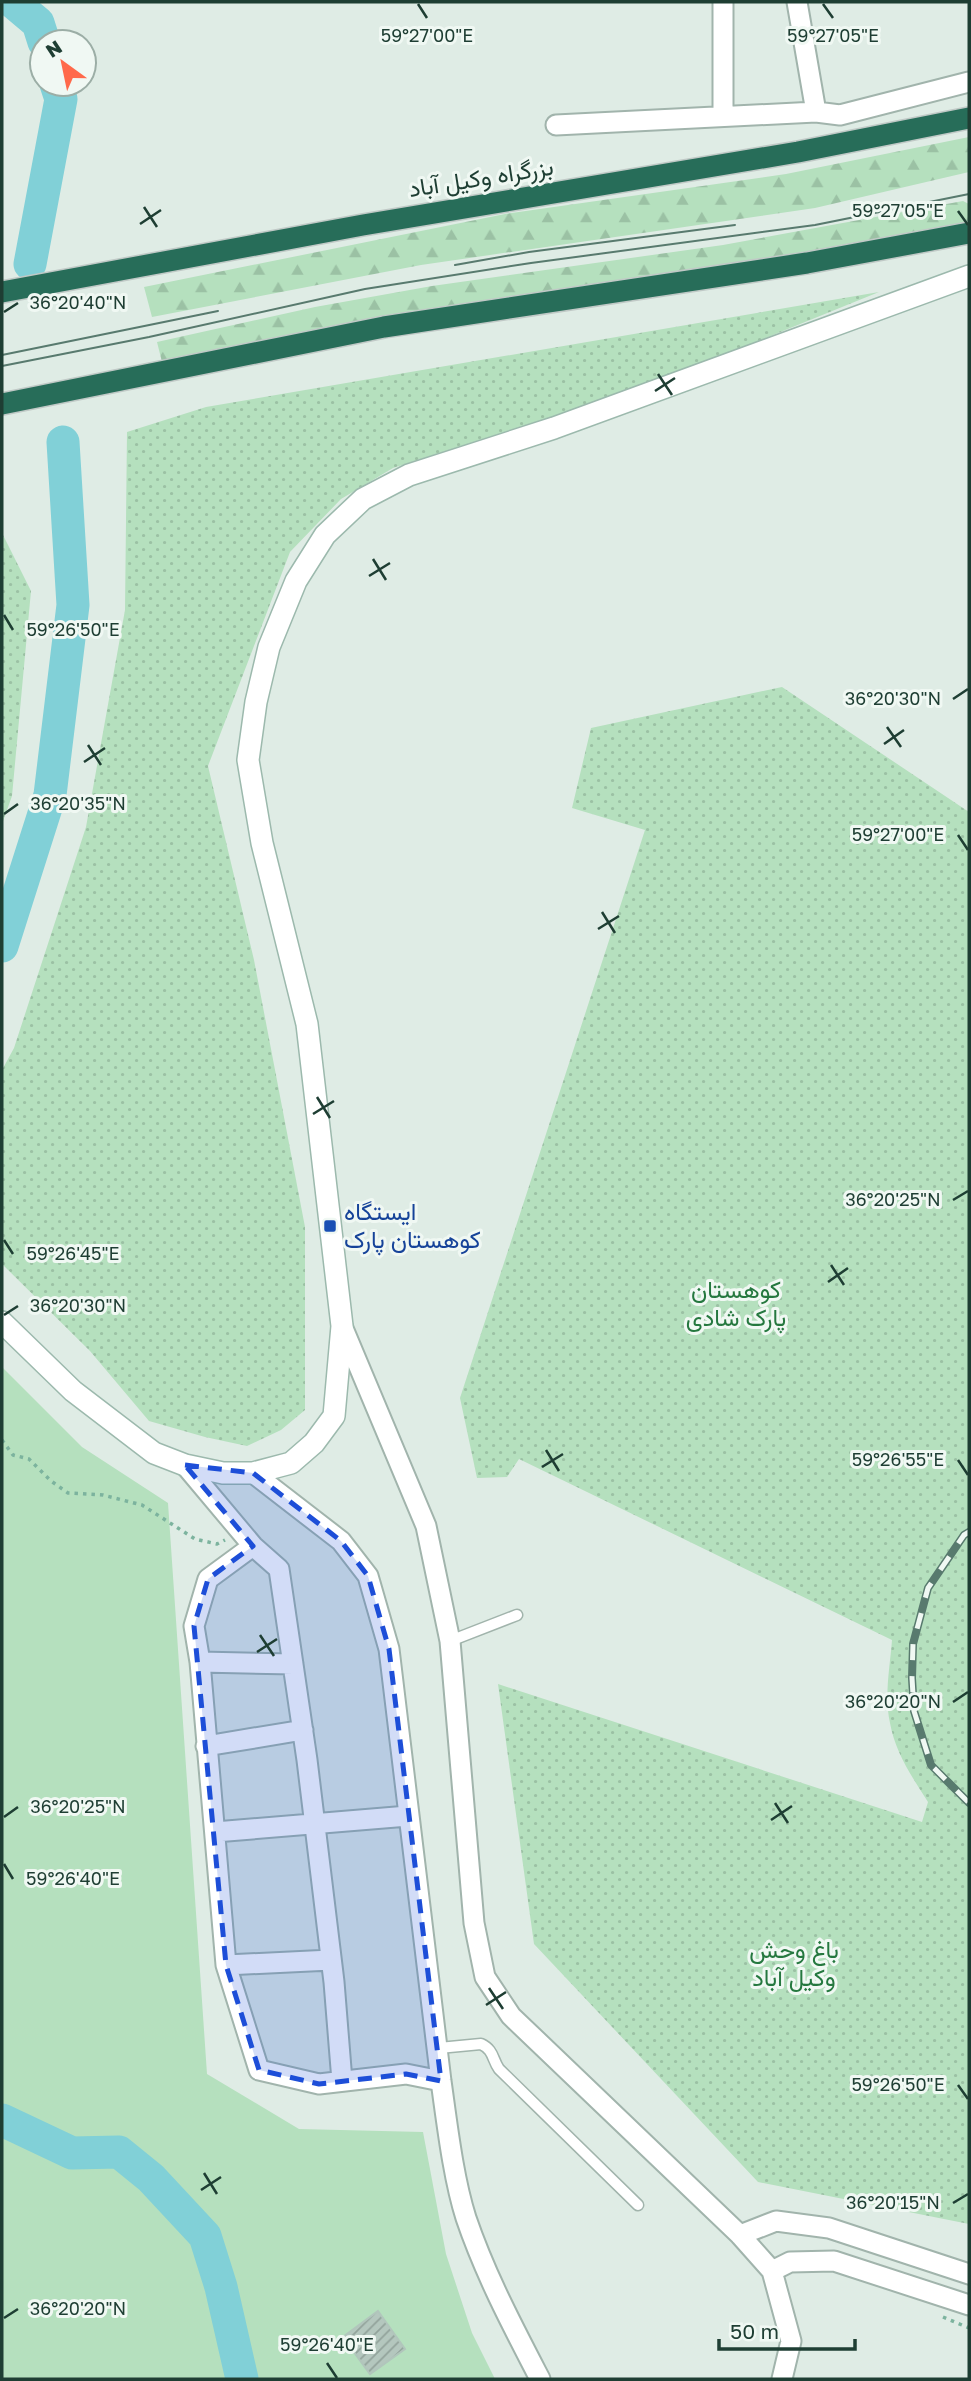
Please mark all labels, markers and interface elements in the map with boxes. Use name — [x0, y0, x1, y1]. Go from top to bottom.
text: 59°27'00"E — [381, 24, 473, 46]
text: 59°27'05"E — [787, 24, 879, 46]
north arrow — [28, 28, 98, 98]
text: N — [41, 35, 66, 62]
street label: بزرگراه وکیل آباد — [406, 151, 556, 204]
text: 59°27'05"E — [852, 199, 944, 221]
text: 36°20'40"N — [30, 291, 126, 313]
text: 59°26'50"E — [26, 618, 120, 640]
text: 36°20'30"N — [845, 687, 941, 709]
text: 36°20'35"N — [30, 792, 126, 814]
text: 59°27'00"E — [852, 823, 944, 845]
text: 36°20'25"N — [845, 1188, 941, 1210]
place label: ایستگاه کوهستان پارک — [344, 1196, 481, 1256]
marker: ایستگاه کوهستان پارک — [322, 1218, 338, 1234]
text: 59°26'45"E — [26, 1242, 120, 1264]
park label: کوهستان پارک شادی — [686, 1274, 786, 1334]
text: 36°20'30"N — [30, 1294, 126, 1316]
text: 59°26'55"E — [852, 1448, 944, 1470]
text: 36°20'20"N — [845, 1690, 941, 1712]
text: 36°20'25"N — [30, 1795, 126, 1817]
text: 59°26'40"E — [26, 1867, 120, 1889]
park label: باغ وحش وکیل آباد — [749, 1934, 839, 1993]
text: 59°26'50"E — [851, 2073, 945, 2095]
text: 36°20'15"N — [846, 2191, 940, 2213]
text: 36°20'20"N — [30, 2297, 126, 2319]
scale bar — [719, 2308, 856, 2352]
text: 50 m — [730, 2318, 779, 2344]
text: 59°26'40"E — [280, 2333, 374, 2355]

